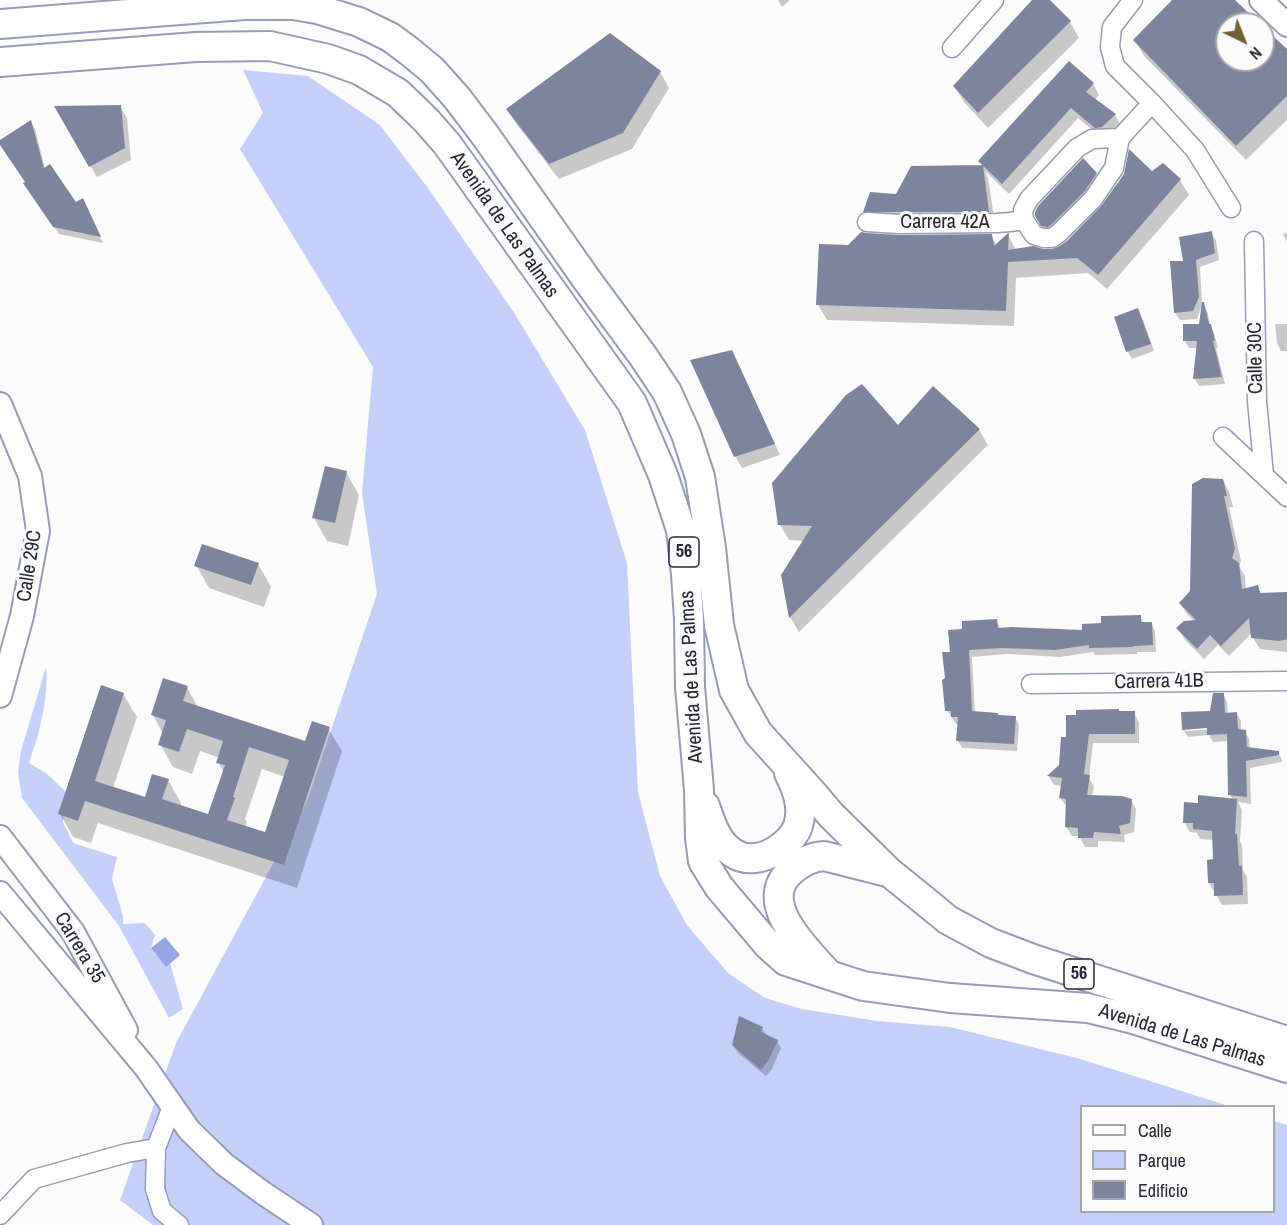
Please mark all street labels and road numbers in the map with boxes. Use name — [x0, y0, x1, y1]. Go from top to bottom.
street label: Avenida de Las Palmas — [445, 147, 563, 303]
street label: Carrera 42A — [900, 211, 990, 235]
street label: Calle 30C — [1243, 322, 1269, 394]
street label: Calle 29C — [13, 529, 47, 603]
road number: 56 — [669, 537, 699, 567]
street label: Avenida de Las Palmas — [675, 590, 709, 764]
street label: Carrera 41B — [1114, 669, 1204, 695]
street label: Carrera 35 — [49, 908, 109, 988]
road number: 56 — [1064, 959, 1094, 989]
street label: Avenida de Las Palmas — [1096, 999, 1268, 1073]

